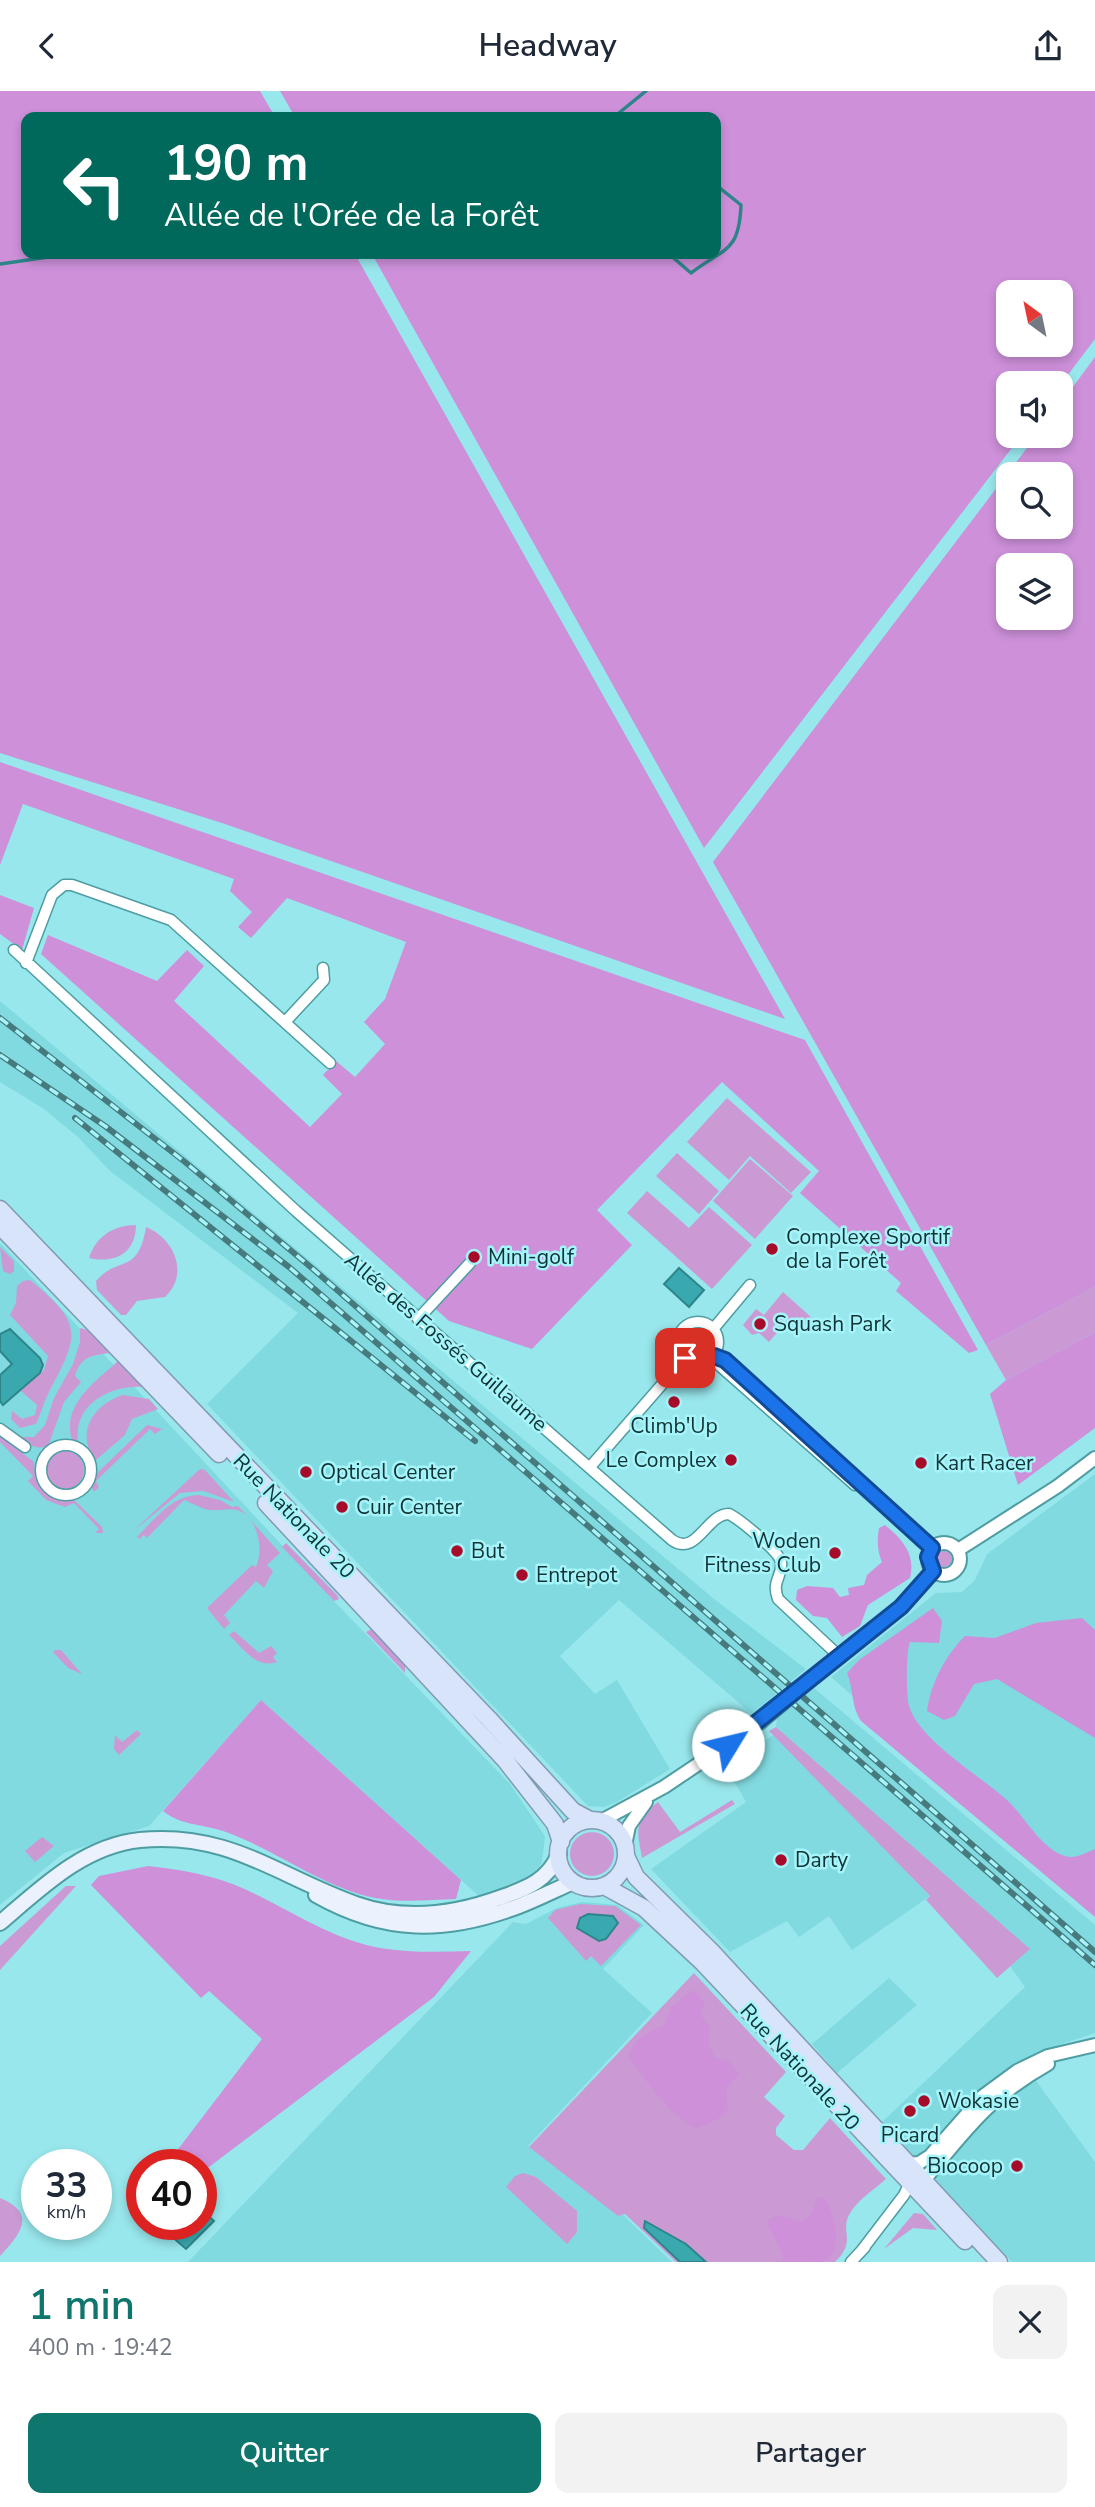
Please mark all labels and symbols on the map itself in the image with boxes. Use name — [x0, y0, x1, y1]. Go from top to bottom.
north arrow — [996, 280, 1073, 357]
place label: Complexe Sportif de la Forêt — [786, 1223, 951, 1275]
marker: Complexe Sportif de la Forêt — [764, 1241, 780, 1257]
place label: Mini-golf — [488, 1243, 575, 1271]
street label: Allée des Fossés Guillaume — [339, 1246, 553, 1438]
marker: Mini-golf — [466, 1249, 482, 1265]
place label: Squash Park — [774, 1310, 892, 1338]
marker: Squash Park — [752, 1316, 768, 1332]
pin — [655, 1328, 715, 1388]
marker: Climb'Up — [666, 1394, 682, 1410]
place label: Climb'Up — [630, 1412, 718, 1440]
place label: Le Complex — [606, 1446, 717, 1474]
street label: Rue Nationale 20 — [227, 1447, 361, 1585]
place label: Kart Racer — [935, 1449, 1034, 1477]
marker: Le Complex — [723, 1452, 739, 1468]
marker: Kart Racer — [913, 1455, 929, 1471]
place label: Optical Center — [320, 1458, 456, 1486]
marker: Optical Center — [298, 1464, 314, 1480]
place label: Cuir Center — [356, 1493, 462, 1521]
marker: Cuir Center — [334, 1499, 350, 1515]
place label: Woden Fitness Club — [704, 1527, 821, 1579]
place label: But — [471, 1537, 505, 1565]
marker: But — [449, 1543, 465, 1559]
marker: Woden Fitness Club — [827, 1545, 843, 1561]
place label: Entrepot — [536, 1561, 618, 1589]
marker: Entrepot — [514, 1567, 530, 1583]
position arrow — [691, 1708, 765, 1782]
place label: Darty — [795, 1846, 848, 1874]
marker: Darty — [773, 1852, 789, 1868]
street label: Rue Nationale 20 — [734, 1998, 866, 2136]
place label: Wokasie — [938, 2087, 1019, 2115]
marker: Wokasie — [916, 2093, 932, 2109]
marker: Picard — [902, 2103, 918, 2119]
place label: Picard — [881, 2121, 939, 2149]
speed limit sign: 40 — [126, 2149, 217, 2240]
place label: Biocoop — [927, 2152, 1003, 2180]
marker: Biocoop — [1009, 2158, 1025, 2174]

